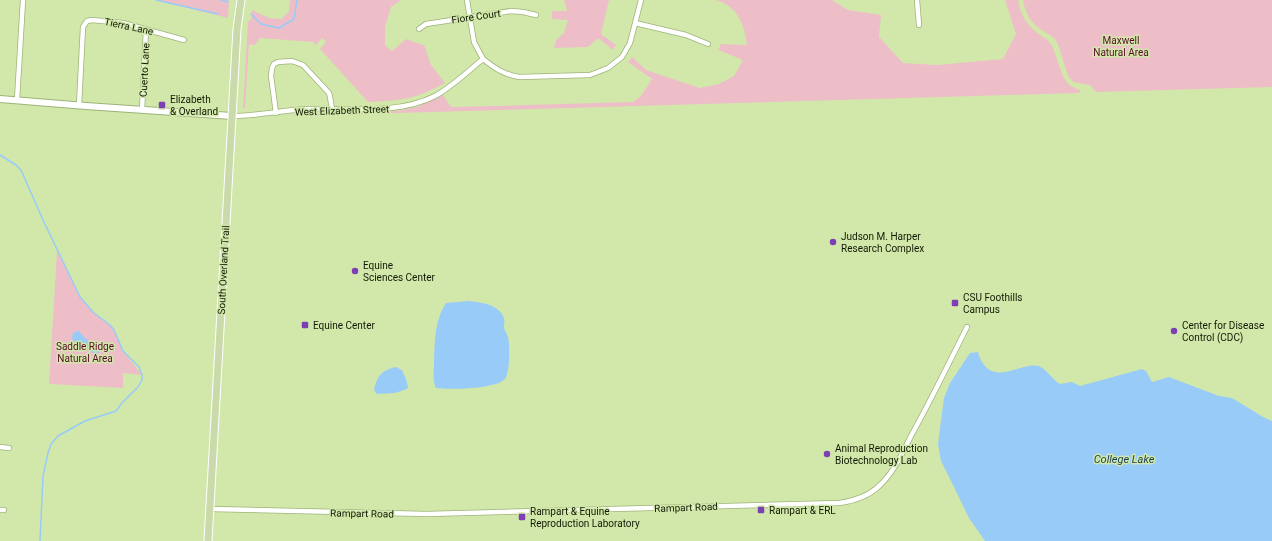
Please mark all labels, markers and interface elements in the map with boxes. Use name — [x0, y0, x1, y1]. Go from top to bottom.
street label: Fiore Court — [451, 8, 501, 25]
street label: Tierra Lane — [103, 16, 154, 37]
park label: Maxwell Natural Area — [1093, 35, 1149, 58]
street label: Cuerto Lane — [138, 43, 151, 97]
place label: Elizabeth & Overland — [170, 94, 218, 117]
marker: Elizabeth & Overland — [157, 100, 167, 110]
street label: West Elizabeth Street — [295, 103, 389, 118]
street label: South Overland Trail — [216, 225, 231, 315]
place label: Judson M. Harper Research Complex — [841, 231, 924, 254]
marker: Judson M. Harper Research Complex — [828, 237, 838, 247]
place label: Equine Sciences Center — [363, 260, 436, 283]
marker: Equine Sciences Center — [350, 266, 360, 276]
place label: CSU Foothills Campus — [963, 292, 1022, 315]
marker: CSU Foothills Campus — [950, 298, 960, 308]
marker: Equine Center — [300, 320, 310, 330]
place label: Equine Center — [313, 320, 375, 331]
place label: Center for Disease Control (CDC) — [1182, 320, 1264, 344]
marker: Center for Disease Control (CDC) — [1169, 326, 1179, 336]
park label: Saddle Ridge Natural Area — [56, 341, 114, 364]
place label: Animal Reproduction Biotechnology Lab — [835, 443, 928, 466]
marker: Animal Reproduction Biotechnology Lab — [822, 449, 832, 459]
water label: College Lake — [1094, 453, 1155, 466]
street label: Rampart Road — [654, 501, 718, 514]
marker: Rampart & ERL — [756, 505, 766, 515]
place label: Rampart & ERL — [769, 505, 836, 516]
place label: Rampart & Equine Reproduction Laboratory — [530, 506, 640, 529]
street label: Rampart Road — [330, 507, 394, 520]
marker: Rampart & Equine Reproduction Laboratory — [517, 512, 527, 522]

